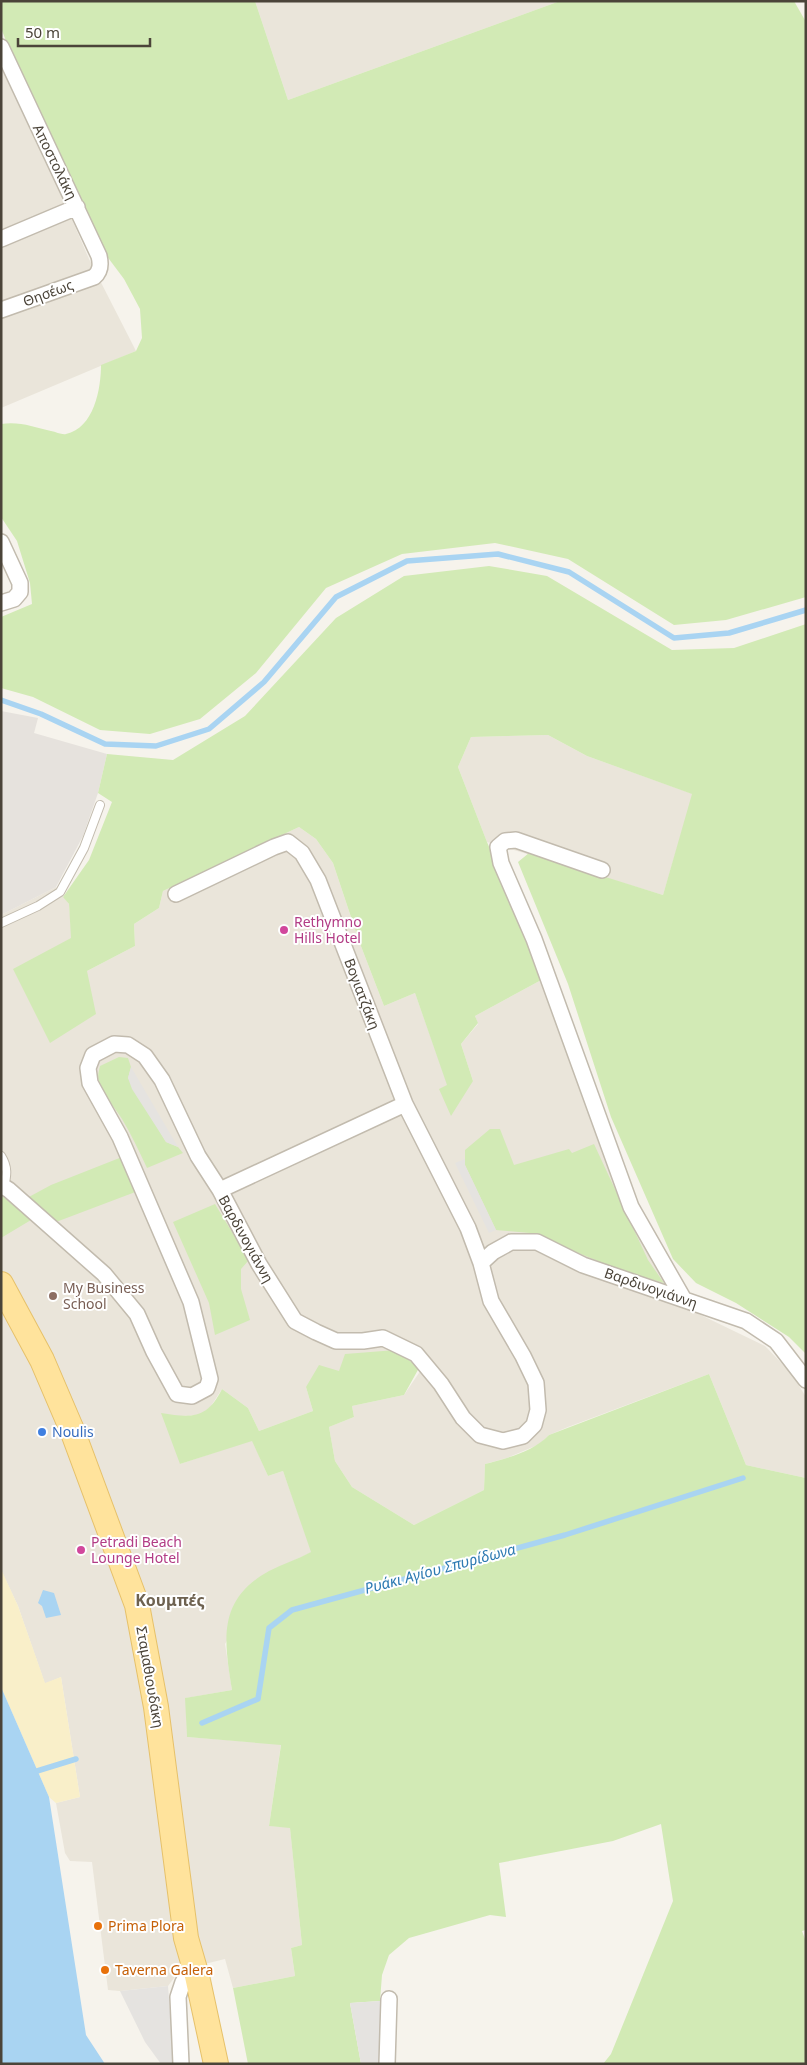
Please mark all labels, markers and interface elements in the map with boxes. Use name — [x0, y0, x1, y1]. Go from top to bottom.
scale bar — [18, 15, 150, 47]
text: 50 m — [25, 22, 60, 42]
street label: Αποστολάκη — [29, 121, 82, 203]
street label: Θησέως — [20, 275, 76, 310]
place label: Rethymno Hills Hotel — [294, 912, 362, 947]
marker: Rethymno Hills Hotel — [278, 924, 290, 936]
street label: Βογιατζάκη — [340, 955, 385, 1032]
street label: Βαρδινογιάννη — [215, 1192, 278, 1286]
street label: Βαρδινογιάννη — [602, 1263, 700, 1312]
place label: My Business School — [63, 1278, 145, 1313]
marker: My Business School — [47, 1290, 59, 1302]
place label: Noulis — [52, 1422, 94, 1441]
marker: Noulis — [36, 1426, 48, 1438]
place label: Petradi Beach Lounge Hotel — [91, 1532, 182, 1567]
water label: Ρυάκι Αγίου Σπυρίδωνα — [362, 1538, 518, 1598]
marker: Petradi Beach Lounge Hotel — [75, 1544, 87, 1556]
district label: Κουμπές — [135, 1589, 205, 1611]
street label: Σταμαθιουδάκη — [132, 1625, 169, 1729]
place label: Prima Plora — [108, 1916, 184, 1935]
marker: Prima Plora — [92, 1920, 104, 1932]
place label: Taverna Galera — [115, 1960, 213, 1979]
marker: Taverna Galera — [99, 1964, 111, 1976]

